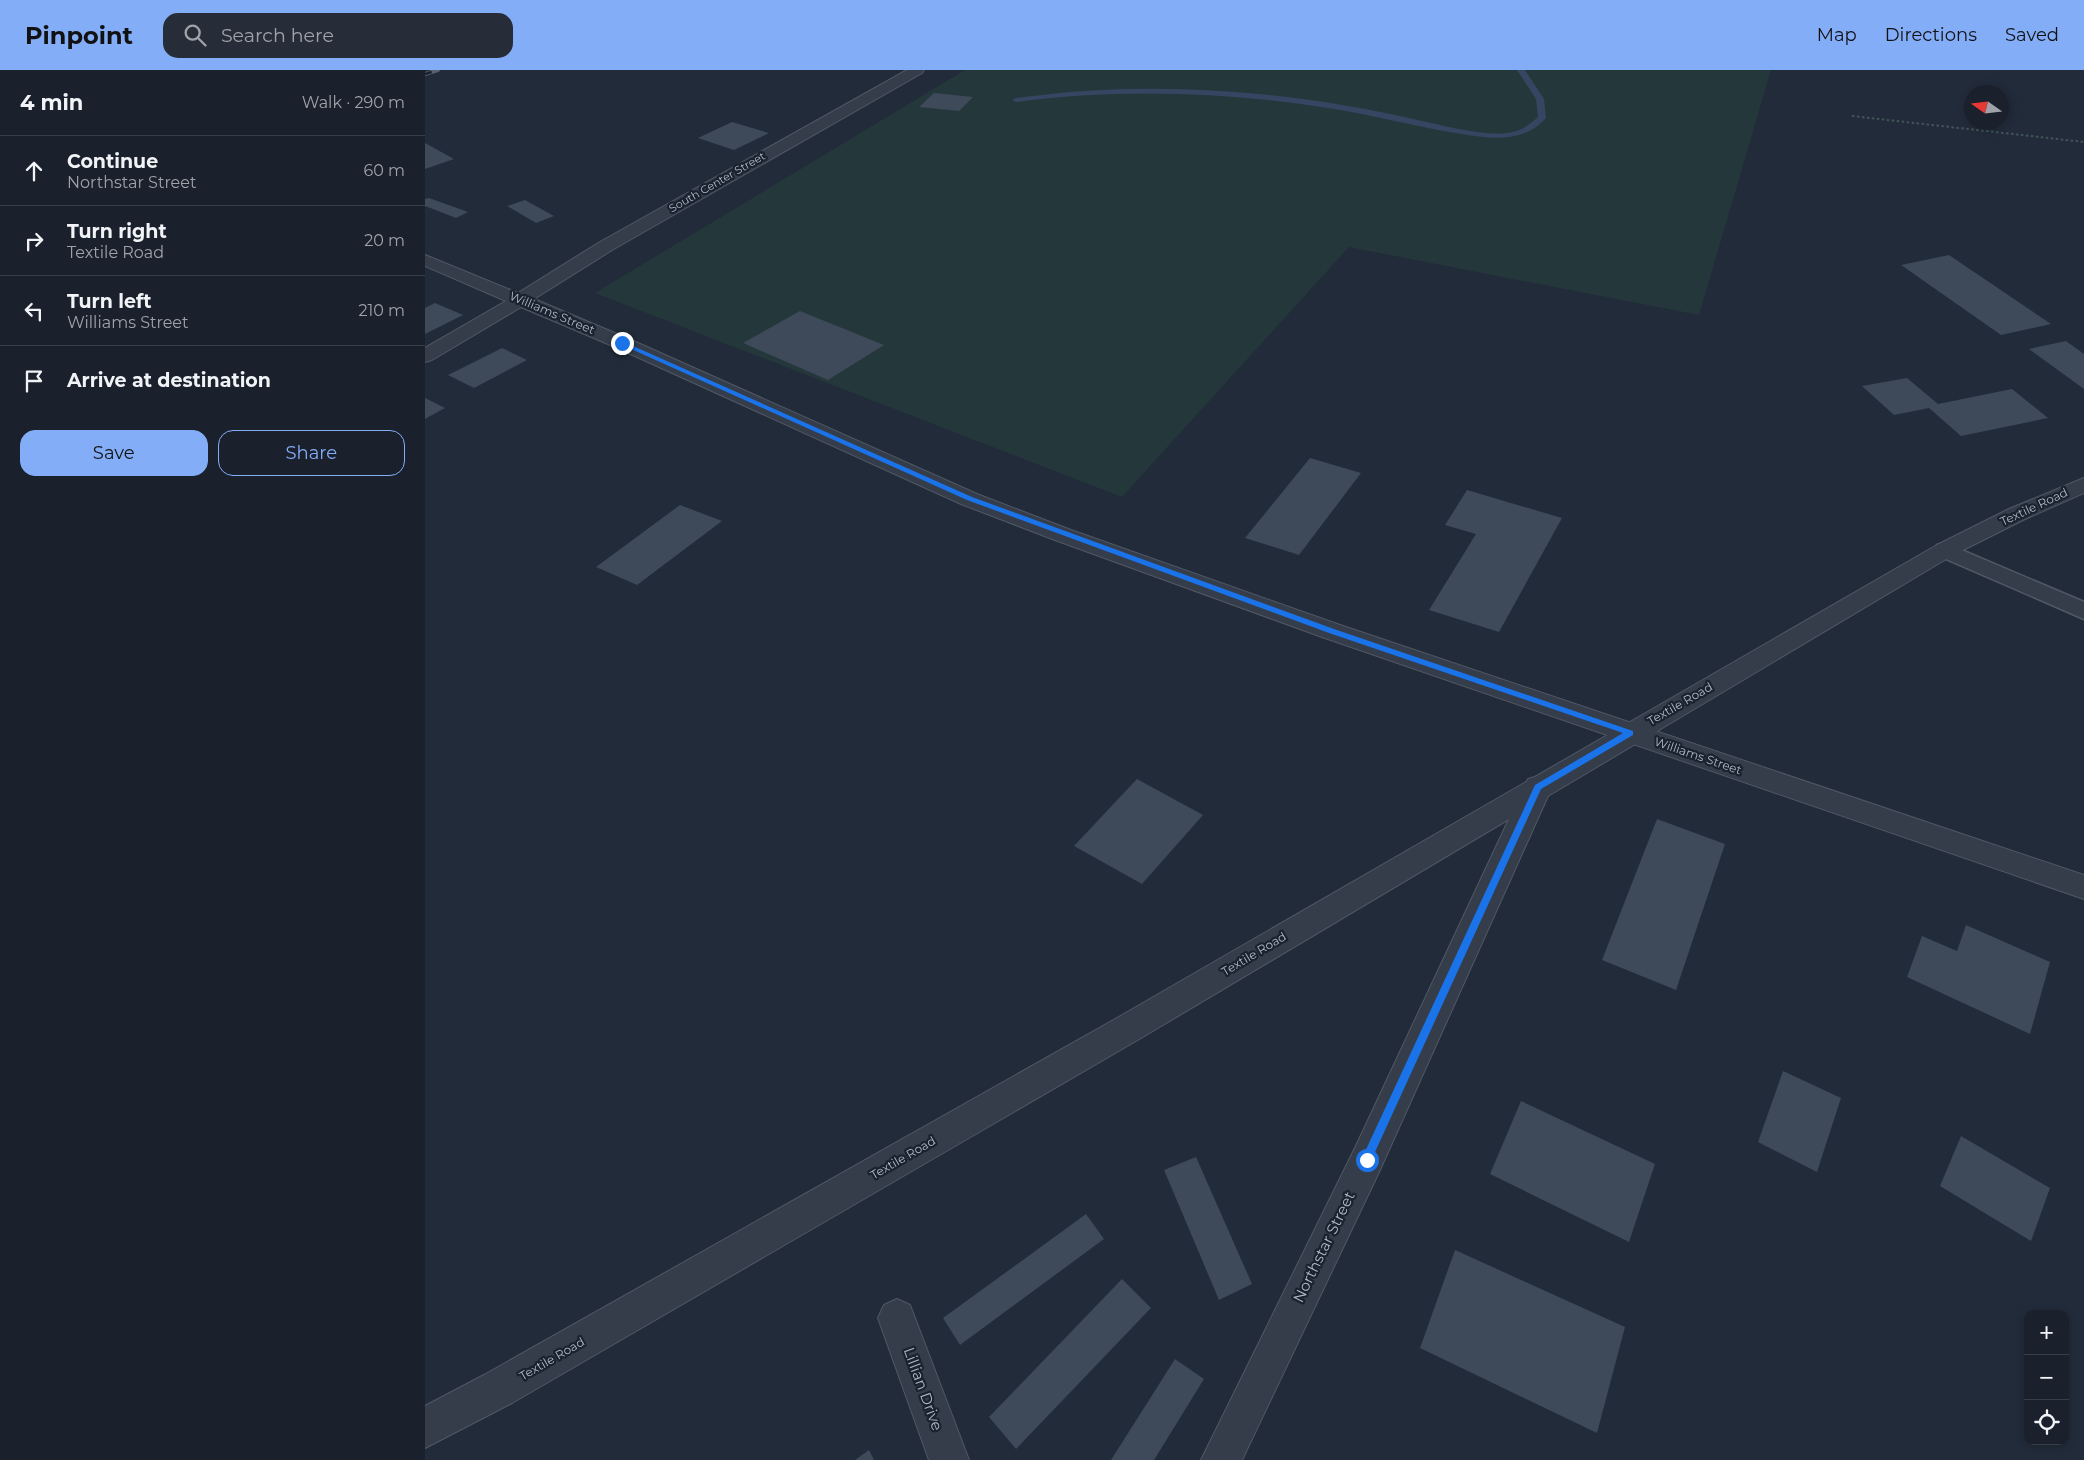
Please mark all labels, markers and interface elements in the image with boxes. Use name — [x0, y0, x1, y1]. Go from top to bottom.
search box — [163, 13, 513, 58]
text: Pinpoint — [25, 21, 133, 50]
icon: search — [181, 21, 209, 49]
text: Search here — [221, 24, 334, 47]
text: Map — [1817, 24, 1857, 46]
text: Directions — [1885, 24, 1977, 46]
text: Saved — [2005, 24, 2059, 46]
north arrow — [1964, 85, 2009, 130]
text: 4 min — [20, 90, 83, 115]
text: Walk · 290 m — [302, 93, 405, 112]
street label: South Center Street — [666, 148, 768, 215]
text: Continue — [67, 150, 158, 173]
icon: ahead — [20, 157, 48, 185]
text: 60 m — [363, 161, 405, 180]
text: Northstar Street — [67, 173, 196, 192]
text: Turn right — [67, 220, 167, 243]
icon: right — [20, 227, 48, 255]
text: 20 m — [364, 231, 405, 250]
text: Textile Road — [67, 243, 164, 262]
street label: Williams Street — [507, 288, 597, 337]
text: Turn left — [67, 290, 152, 313]
icon: left — [20, 297, 48, 325]
text: 210 m — [358, 301, 405, 320]
text: Williams Street — [67, 313, 189, 332]
route end — [611, 332, 634, 355]
icon: arrive — [20, 367, 48, 395]
text: Arrive at destination — [67, 369, 271, 392]
button: Save — [20, 430, 208, 476]
button: Share — [218, 430, 405, 476]
street label: Textile Road — [1998, 484, 2070, 529]
street label: Textile Road — [1644, 679, 1715, 728]
street label: Williams Street — [1653, 734, 1744, 777]
street label: Textile Road — [1219, 928, 1289, 979]
street label: Textile Road — [867, 1133, 938, 1182]
route start — [1356, 1149, 1379, 1172]
street label: Northstar Street — [1288, 1188, 1359, 1305]
map controls — [2024, 1310, 2069, 1445]
button: + — [2024, 1310, 2069, 1355]
street label: Textile Road — [516, 1334, 587, 1383]
street label: Lillian Drive — [900, 1345, 947, 1433]
button: − — [2024, 1355, 2069, 1400]
button: locate — [2024, 1400, 2069, 1445]

